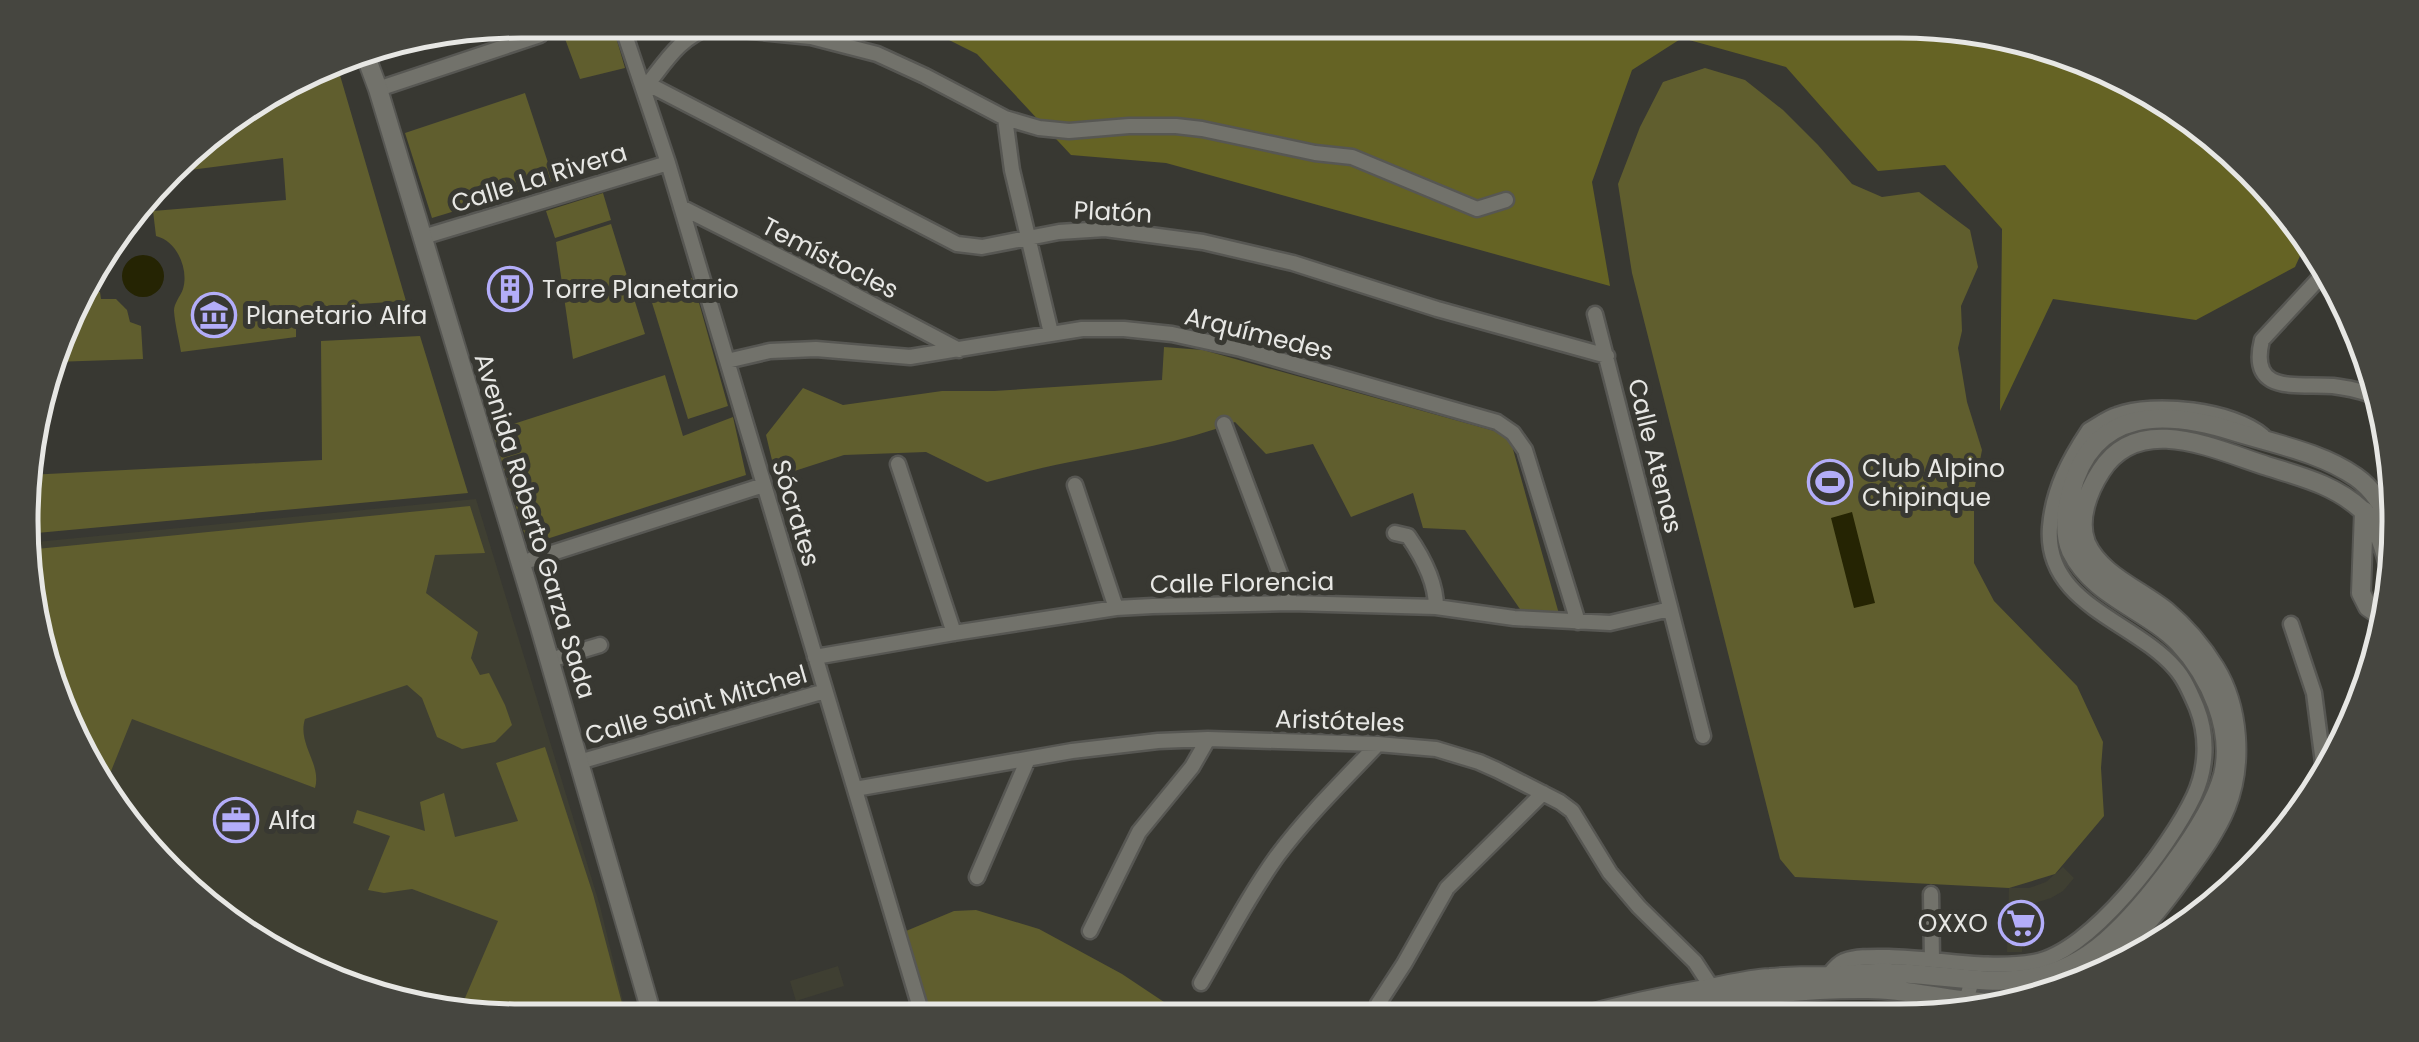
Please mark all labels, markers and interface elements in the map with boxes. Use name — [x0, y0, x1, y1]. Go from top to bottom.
street label: Calle La Rivera — [447, 135, 631, 221]
street label: Platón — [1073, 192, 1153, 232]
street label: Temístocles — [756, 209, 904, 307]
building icon: Torre Planetario — [487, 266, 533, 312]
place label: Torre Planetario — [542, 272, 739, 307]
museum icon: Planetario Alfa — [191, 292, 237, 338]
place label: Planetario Alfa — [246, 298, 427, 333]
street label: Arquímedes — [1181, 299, 1337, 369]
street label: Avenida Roberto Garza Sada — [466, 349, 604, 703]
street label: Calle Atenas — [1619, 375, 1691, 537]
place label: Club Alpino Chipinque — [1862, 451, 2005, 515]
street label: Sócrates — [763, 455, 829, 571]
sports icon: Club Alpino Chipinque — [1807, 459, 1853, 505]
street label: Calle Florencia — [1149, 564, 1335, 602]
street label: Calle Saint Mitchel — [581, 657, 811, 753]
street label: Aristóteles — [1275, 701, 1405, 741]
office icon: Alfa — [213, 797, 259, 843]
place label: Alfa — [268, 803, 316, 838]
supermarket icon: OXXO — [1998, 900, 2044, 946]
place label: OXXO — [1918, 906, 1988, 941]

